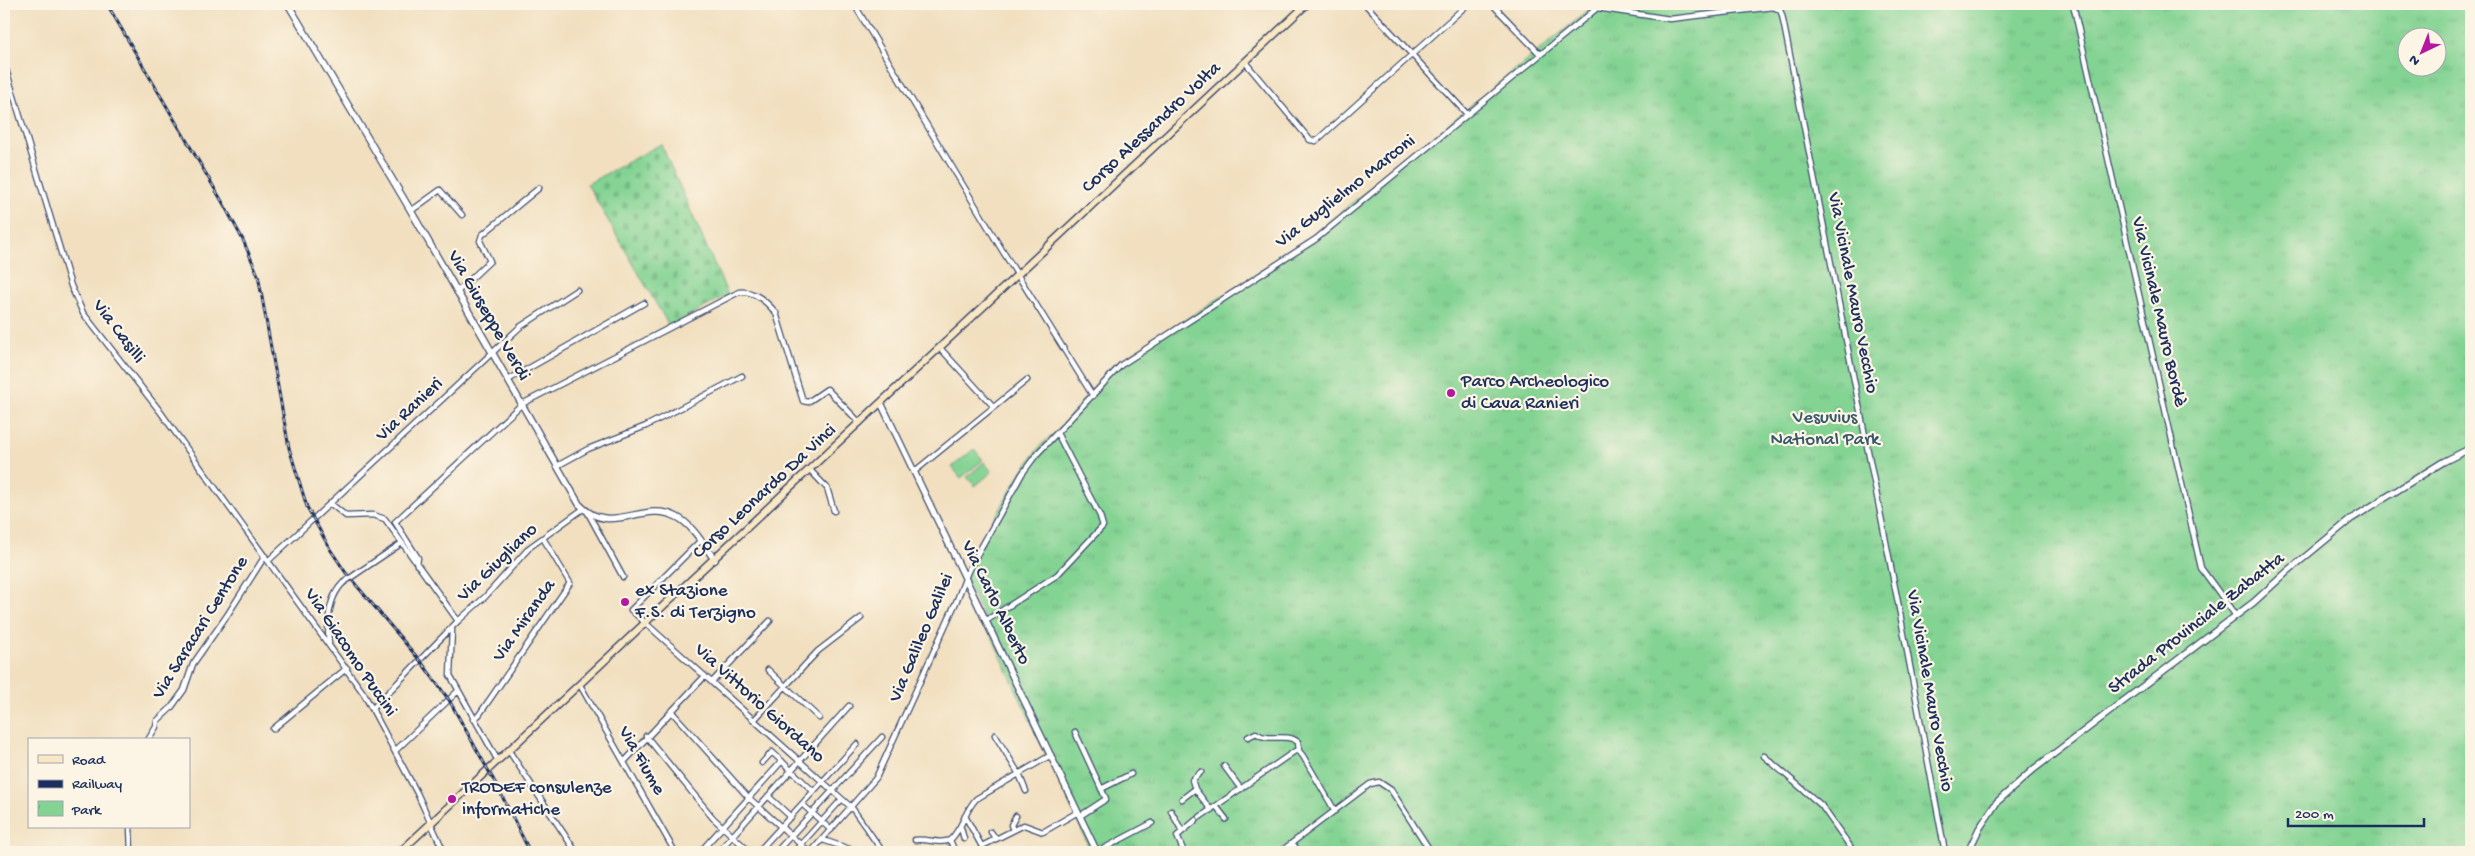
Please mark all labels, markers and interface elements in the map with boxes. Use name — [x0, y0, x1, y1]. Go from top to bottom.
north arrow — [2398, 28, 2448, 78]
text: N — [2406, 50, 2424, 69]
street label: Corso Alessandro Volta — [1078, 56, 1228, 199]
street label: Via Guglielmo Marconi — [1271, 130, 1421, 254]
street label: Via Vicinale Mauro Vecchio — [1821, 190, 1883, 396]
street label: Via Vicinale Mauro Bordè — [2125, 214, 2191, 409]
street label: Via Giuseppe Verdi — [441, 246, 535, 385]
street label: Via Casilli — [86, 295, 150, 369]
place label: Parco Archeologico di Cava Ranieri — [1460, 371, 1609, 416]
street label: Via Ranieri — [371, 373, 449, 448]
marker: Parco Archeologico di Cava Ranieri — [1445, 387, 1457, 399]
park label: Vesuvius National Park — [1770, 407, 1881, 452]
street label: Corso Leonardo Da Vinci — [688, 419, 842, 565]
street label: Via Giugliano — [452, 519, 543, 608]
street label: Via Carlo Alberto — [955, 536, 1035, 669]
street label: Strada Provinciale Zabatta — [2104, 547, 2291, 700]
street label: Via Saracari Centone — [147, 552, 254, 705]
street label: Via Galileo Galilei — [884, 570, 960, 707]
street label: Via Miranda — [488, 574, 562, 667]
place label: ex Stazione F.S. di Terzigno — [634, 580, 756, 625]
street label: Via Giacomo Puccini — [298, 584, 402, 722]
street label: Via Vicinale Mauro Vecchio — [1900, 587, 1958, 794]
marker: ex Stazione F.S. di Terzigno — [619, 596, 631, 608]
street label: Via Vittorio Giordano — [688, 638, 829, 769]
street label: Via Fiume — [612, 722, 670, 800]
legend — [28, 738, 190, 828]
text: Road — [72, 752, 106, 770]
text: Railway — [72, 776, 123, 794]
place label: TRODEF consulenze informatiche — [461, 777, 612, 822]
marker: TRODEF consulenze informatiche — [446, 793, 458, 805]
scale bar — [2288, 796, 2424, 828]
text: Park — [71, 802, 102, 820]
text: 200 m — [2295, 806, 2334, 824]

